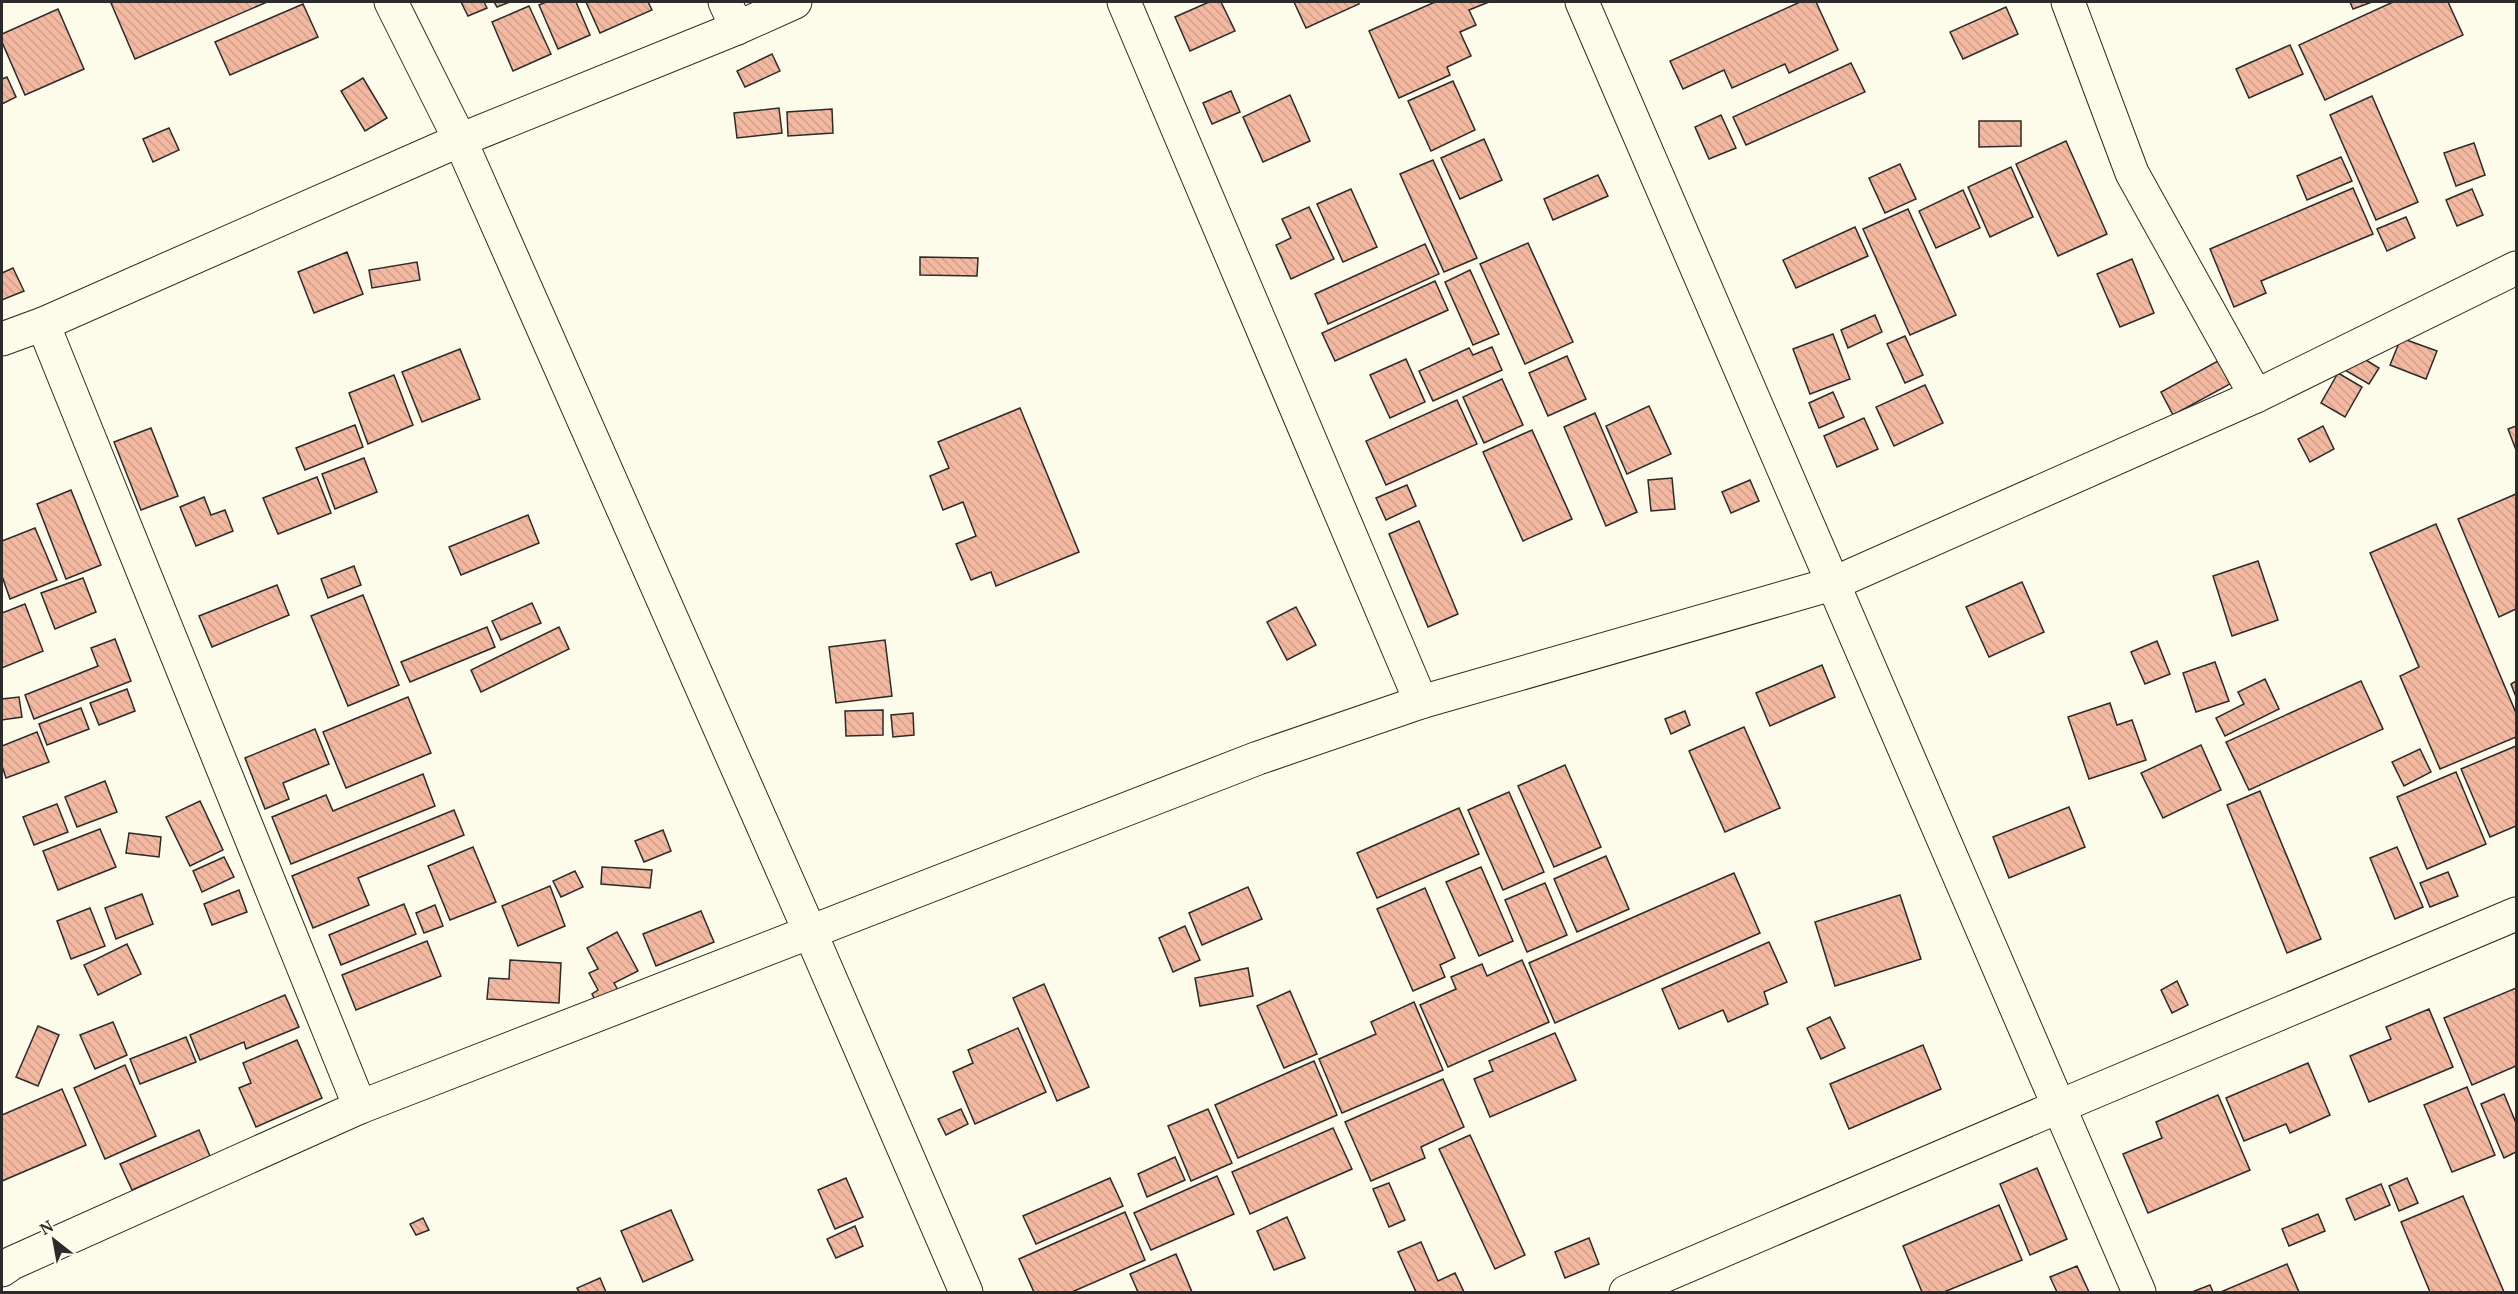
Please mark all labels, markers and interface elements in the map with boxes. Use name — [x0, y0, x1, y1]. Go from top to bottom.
north arrow — [24, 1210, 84, 1270]
text: N — [35, 1215, 57, 1240]

